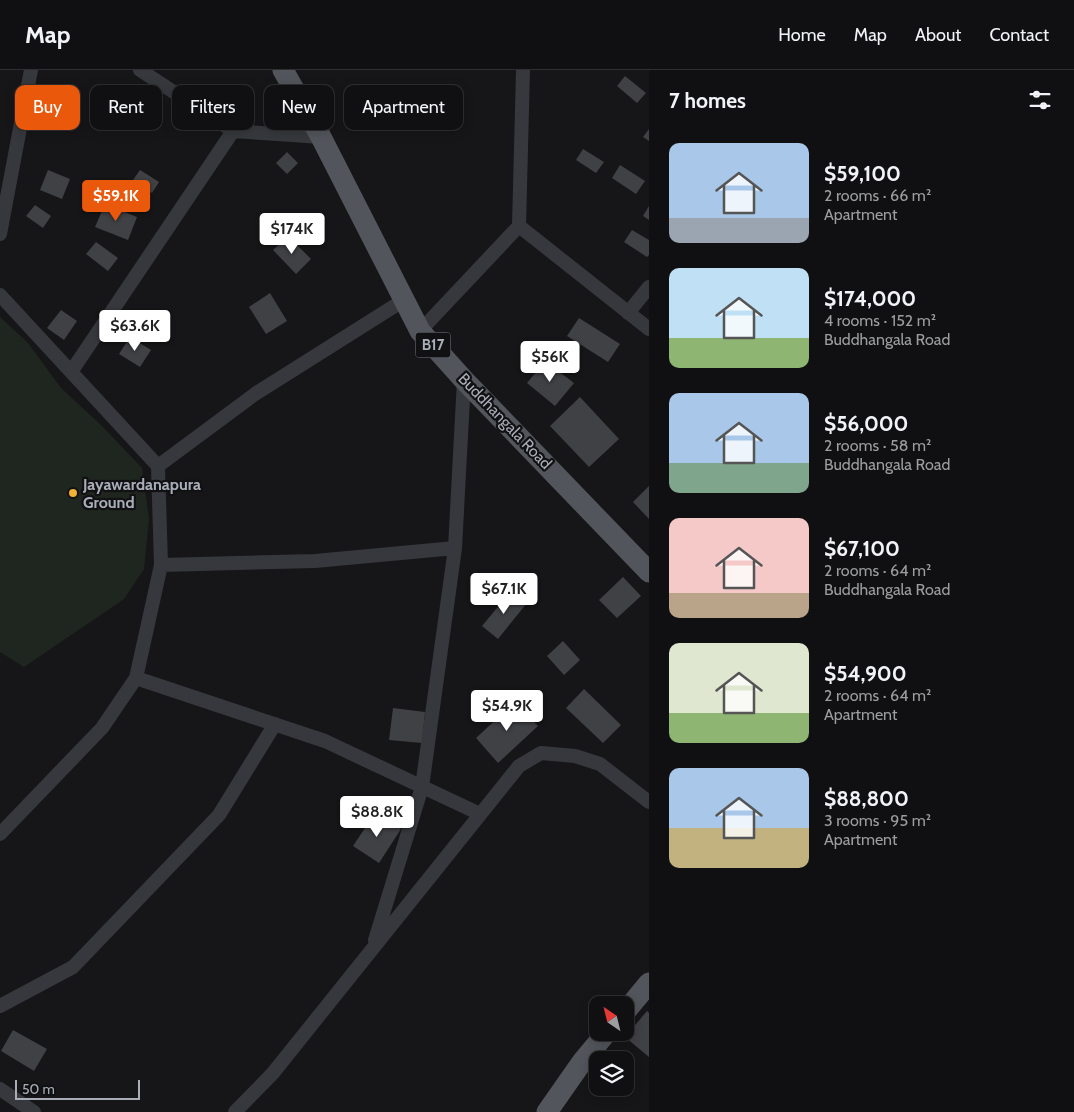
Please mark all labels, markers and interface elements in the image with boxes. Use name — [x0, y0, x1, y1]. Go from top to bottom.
text: Map — [25, 20, 71, 49]
text: Home — [778, 24, 826, 46]
text: Map — [854, 24, 887, 46]
text: About — [915, 24, 961, 46]
text: Contact — [989, 24, 1049, 46]
chip: Buy — [15, 85, 80, 130]
chip: Rent — [90, 85, 162, 130]
chip: Filters — [172, 85, 254, 130]
chip: New — [264, 85, 334, 130]
chip: Apartment — [344, 85, 463, 130]
icon: filters — [1026, 86, 1054, 114]
text: 7 homes — [669, 88, 746, 113]
text: $59,100 — [824, 161, 901, 186]
icon: home — [709, 163, 769, 223]
pin: $59.1K — [75, 180, 157, 222]
text: $59.1K — [93, 186, 139, 205]
text: 2 rooms · 66 m² — [824, 186, 931, 205]
text: Apartment — [824, 205, 897, 224]
pin: $174K — [257, 212, 327, 255]
text: $174K — [271, 219, 313, 238]
text: $174,000 — [824, 286, 916, 311]
icon: home — [709, 288, 769, 348]
pin: $63.6K — [94, 310, 176, 352]
text: 4 rooms · 152 m² — [824, 311, 936, 330]
text: $63.6K — [110, 316, 160, 335]
text: Buddhangala Road — [824, 330, 950, 349]
road number: B17 — [416, 332, 450, 358]
pin: $56K — [520, 340, 580, 383]
text: $56K — [532, 347, 568, 366]
street label: Buddhangala Road — [454, 369, 556, 473]
text: $56,000 — [824, 411, 908, 436]
icon: home — [709, 413, 769, 473]
text: 2 rooms · 58 m² — [824, 436, 931, 455]
text: Buddhangala Road — [824, 455, 950, 474]
place label: Jayawardanapura Ground — [82, 475, 201, 512]
marker: Jayawardanapura Ground — [67, 487, 79, 499]
text: $67,100 — [824, 536, 900, 561]
icon: home — [709, 538, 769, 598]
text: 2 rooms · 64 m² — [824, 561, 931, 580]
pin: $67.1K — [463, 572, 545, 615]
text: $67.1K — [481, 579, 527, 598]
text: Buddhangala Road — [824, 580, 950, 599]
text: $54,900 — [824, 661, 907, 686]
icon: home — [709, 663, 769, 723]
text: 2 rooms · 64 m² — [824, 686, 931, 705]
pin: $54.9K — [466, 690, 548, 732]
text: $54.9K — [482, 696, 532, 715]
text: Apartment — [824, 705, 897, 724]
text: $88,800 — [824, 786, 909, 811]
icon: home — [709, 788, 769, 848]
pin: $88.8K — [336, 796, 418, 838]
text: $88.8K — [351, 802, 403, 821]
text: 3 rooms · 95 m² — [824, 811, 931, 830]
text: Apartment — [824, 830, 897, 849]
north arrow — [589, 996, 634, 1041]
map controls — [589, 996, 634, 1096]
button: layers — [589, 1051, 634, 1096]
scale bar — [15, 1077, 140, 1100]
text: 50 m — [22, 1080, 55, 1098]

